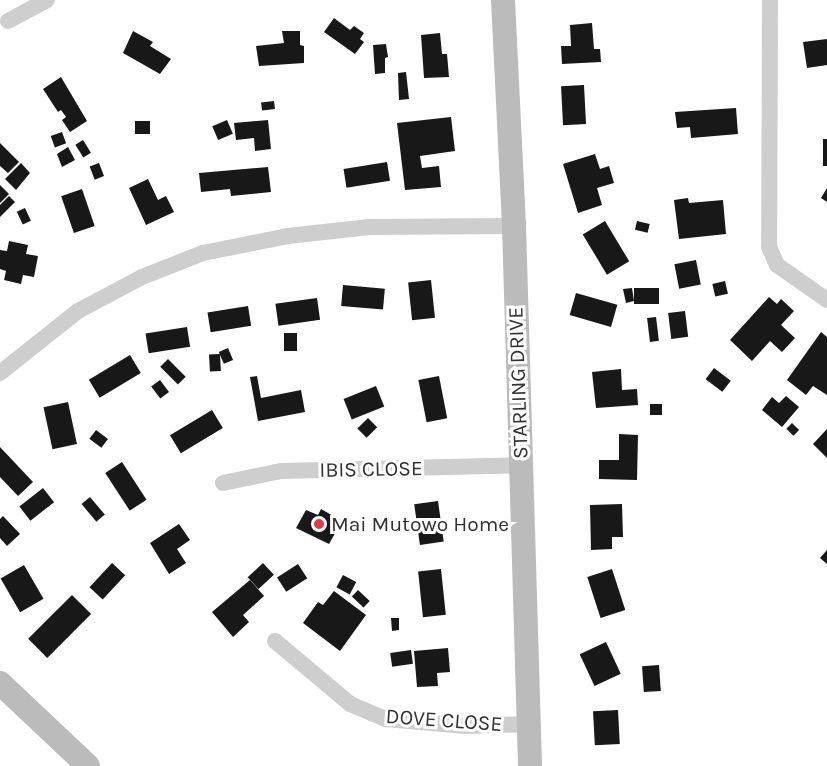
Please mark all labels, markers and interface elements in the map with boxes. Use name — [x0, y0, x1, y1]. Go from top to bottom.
street label: STARLING DRIVE — [503, 307, 533, 459]
street label: IBIS CLOSE — [319, 456, 423, 482]
place label: Mai Mutowo Home — [331, 511, 509, 537]
marker: Mai Mutowo Home — [312, 517, 326, 531]
street label: DOVE CLOSE — [385, 703, 503, 737]

